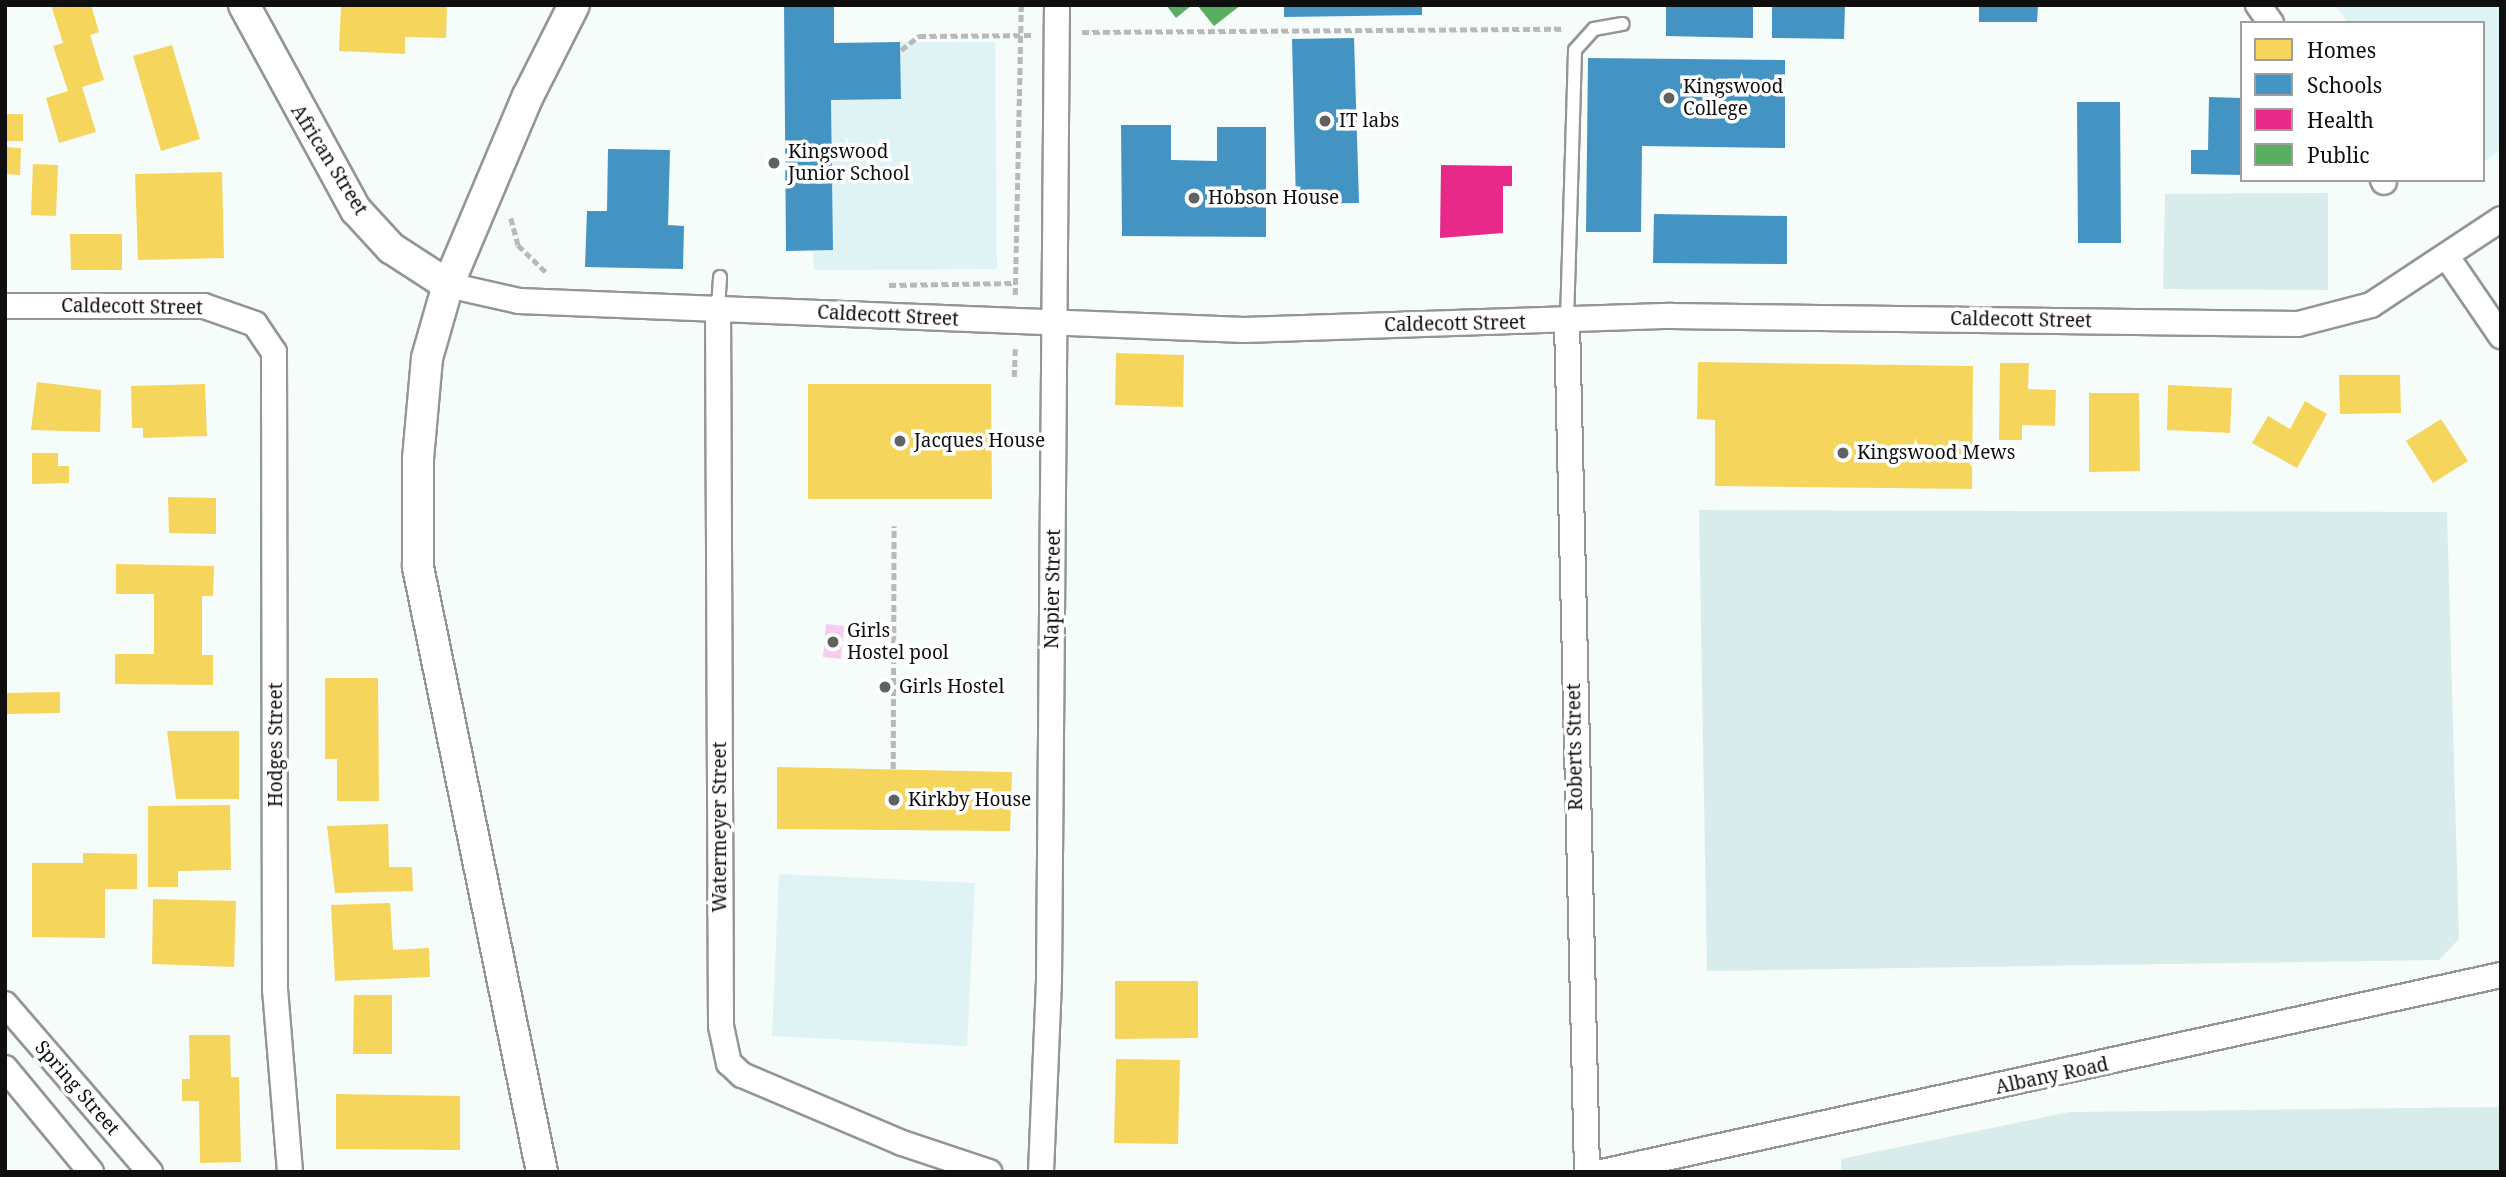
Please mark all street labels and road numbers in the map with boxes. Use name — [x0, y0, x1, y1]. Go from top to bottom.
street label: African Street — [286, 101, 372, 219]
street label: Caldecott Street — [61, 294, 203, 320]
street label: Caldecott Street — [817, 301, 959, 331]
street label: Caldecott Street — [1950, 307, 2092, 333]
street label: Caldecott Street — [1384, 311, 1526, 337]
street label: Napier Street — [1041, 529, 1065, 649]
street label: Hodges Street — [265, 683, 287, 807]
street label: Roberts Street — [1562, 683, 1588, 811]
street label: Watermeyer Street — [709, 742, 731, 912]
street label: Spring Street — [30, 1036, 124, 1140]
street label: Albany Road — [1993, 1053, 2111, 1099]

